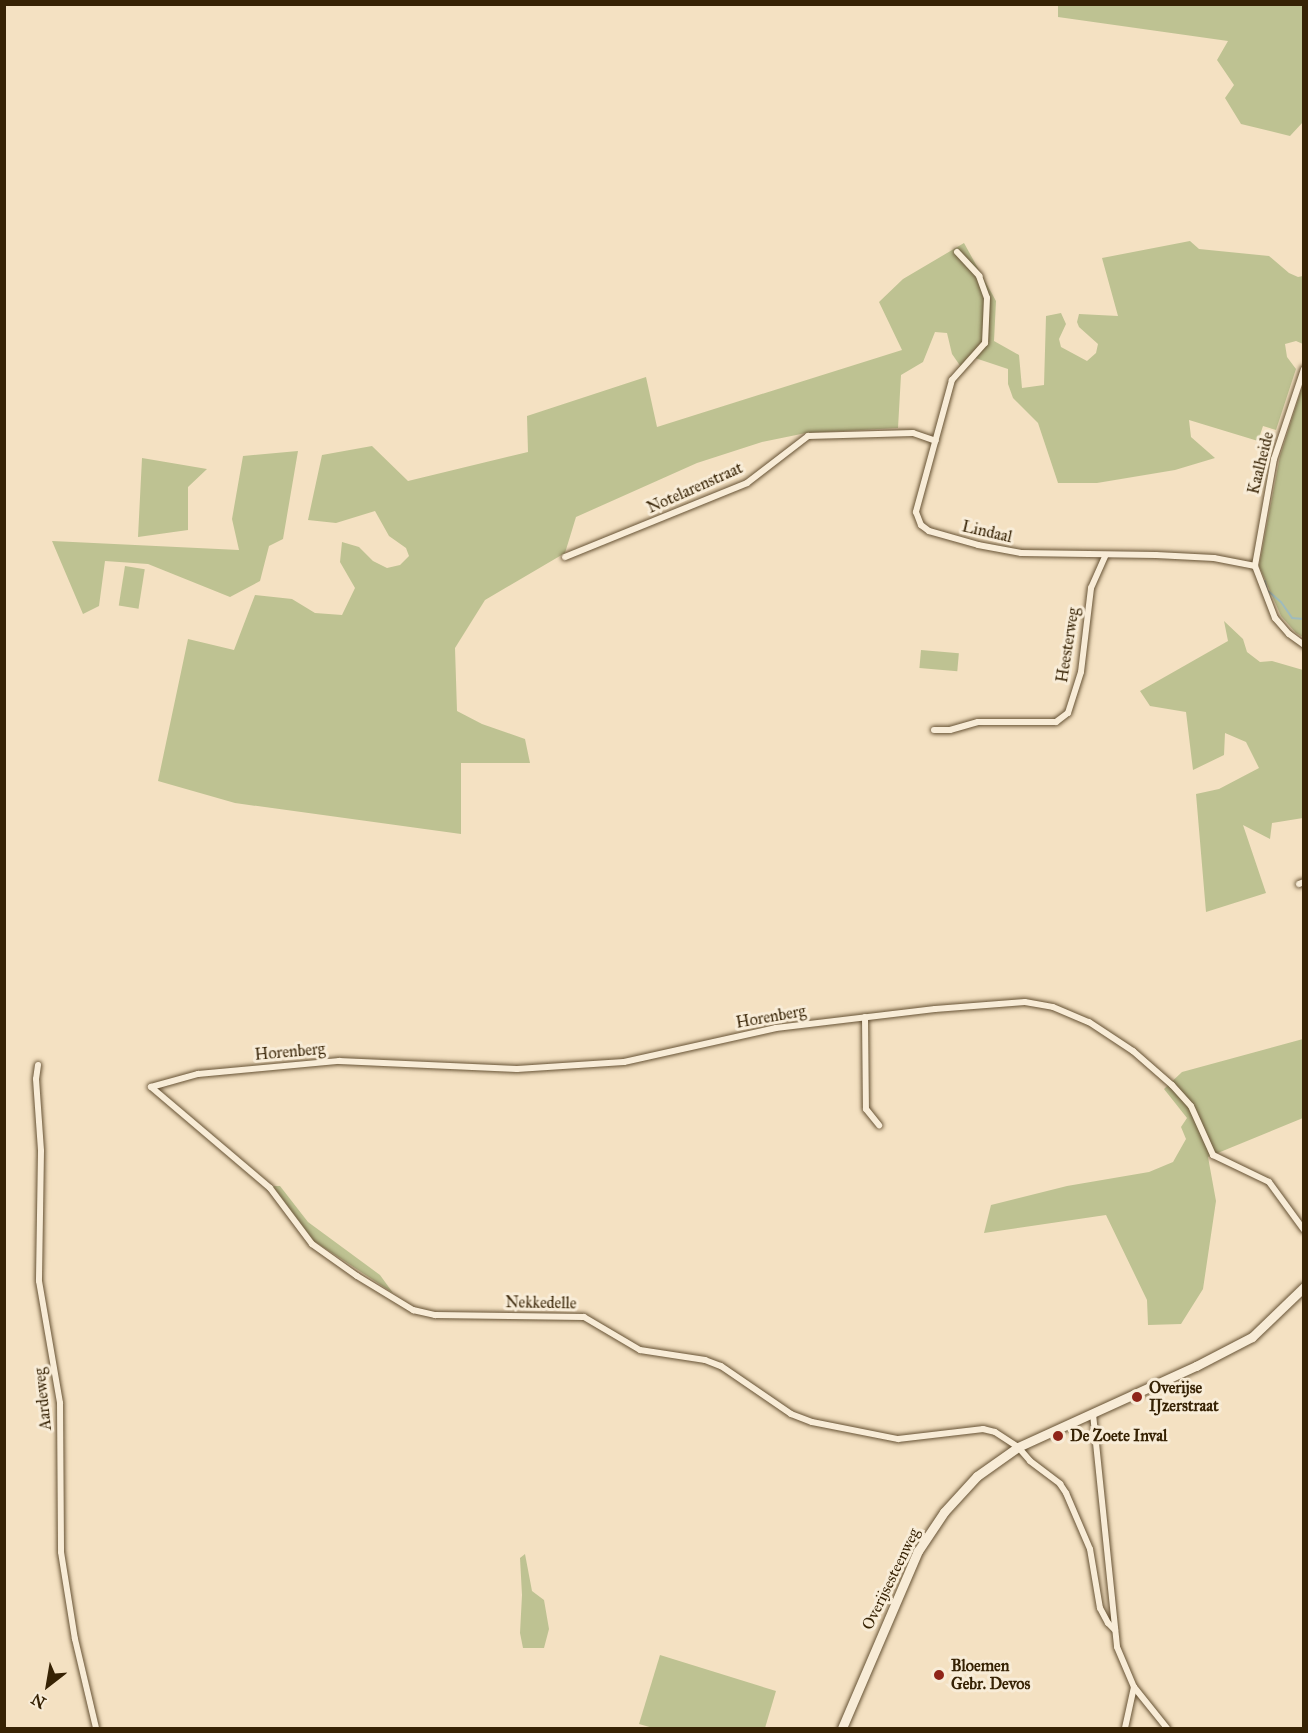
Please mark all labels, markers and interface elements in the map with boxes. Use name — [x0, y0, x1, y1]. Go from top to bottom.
street label: Kaalheide — [1244, 430, 1278, 496]
street label: Notelarenstraat — [644, 458, 746, 518]
street label: Lindaal — [960, 517, 1014, 547]
street label: Heesterweg — [1053, 606, 1083, 684]
street label: Horenberg — [734, 1001, 808, 1033]
street label: Horenberg — [254, 1039, 326, 1065]
street label: Nekkedelle — [505, 1293, 577, 1313]
street label: Aardeweg — [30, 1367, 56, 1431]
place label: Overijse IJzerstraat — [1149, 1378, 1219, 1416]
marker: Overijse IJzerstraat — [1130, 1390, 1144, 1404]
place label: De Zoete Inval — [1070, 1426, 1167, 1446]
marker: De Zoete Inval — [1051, 1429, 1065, 1443]
street label: Overijsesteenweg — [858, 1525, 924, 1633]
north arrow — [18, 1655, 78, 1715]
place label: Bloemen Gebr. Devos — [951, 1656, 1030, 1694]
marker: Bloemen Gebr. Devos — [932, 1668, 946, 1682]
text: N — [28, 1689, 49, 1713]

